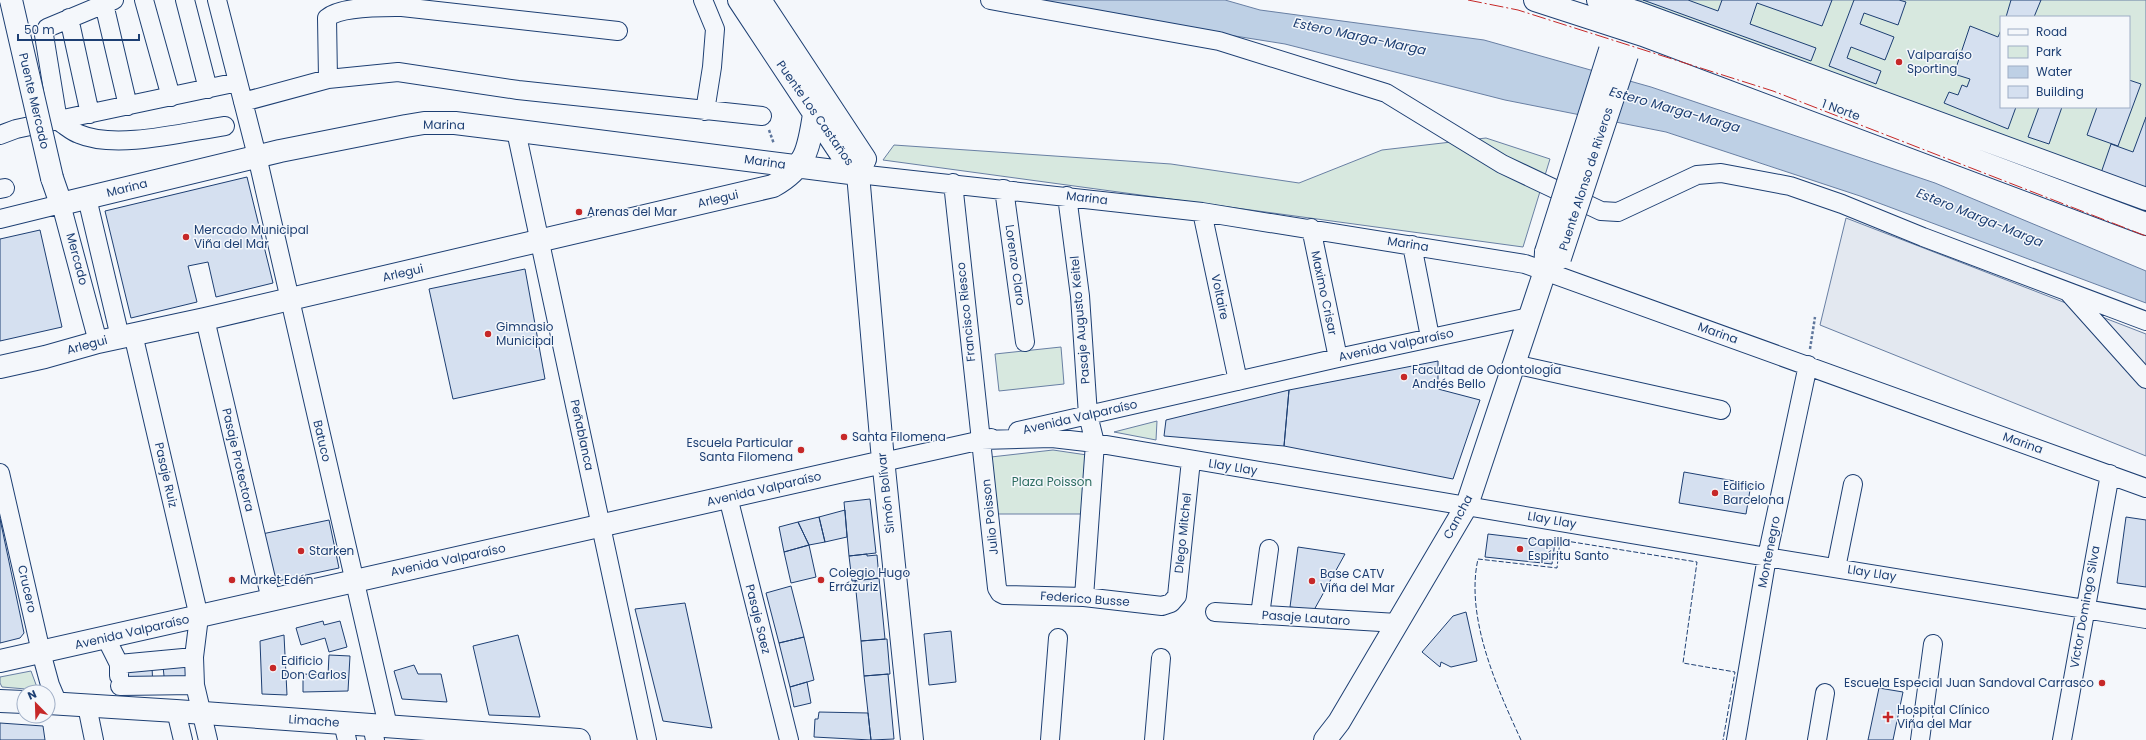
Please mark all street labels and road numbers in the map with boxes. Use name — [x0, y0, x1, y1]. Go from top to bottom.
street label: Puente Mercado — [15, 51, 54, 151]
street label: Puente Los Castaños — [773, 57, 858, 169]
street label: 1 Norte — [1820, 95, 1863, 124]
street label: Puente Alonso de Riveros — [1554, 105, 1617, 253]
street label: Marina — [423, 116, 465, 133]
street label: Marina — [743, 150, 787, 173]
street label: Marina — [105, 174, 149, 201]
street label: Arlegui — [696, 186, 740, 211]
street label: Marina — [1065, 187, 1109, 208]
street label: Lorenzo Claro — [1001, 223, 1030, 307]
street label: Mercado — [62, 231, 93, 287]
street label: Marina — [1386, 232, 1430, 255]
street label: Maximo Crisar — [1307, 249, 1342, 337]
street label: Pasaje Augusto Keitel — [1065, 255, 1094, 385]
street label: Arlegui — [381, 260, 425, 285]
street label: Francisco Riesco — [952, 261, 979, 363]
street label: Voltaire — [1207, 273, 1234, 321]
street label: Marina — [1696, 317, 1741, 348]
street label: Avenida Valparaíso — [1337, 324, 1455, 365]
street label: Arlegui — [65, 331, 109, 358]
street label: Avenida Valparaíso — [1021, 395, 1139, 438]
street label: Peñablanca — [567, 398, 598, 472]
street label: Pasaje Protectora — [218, 406, 259, 513]
street label: Batuco — [309, 418, 336, 464]
street label: Marina — [2001, 427, 2046, 458]
street label: Pasaje Ruiz — [151, 441, 182, 509]
street label: Simón Bolívar — [873, 451, 898, 534]
street label: Llay Llay — [1207, 454, 1259, 479]
street label: Avenida Valparaíso — [705, 467, 823, 510]
street label: Julio Poisson — [977, 478, 1002, 556]
street label: DIego Mitchel — [1170, 492, 1195, 574]
street label: Cancha — [1439, 492, 1476, 542]
street label: Llay Llay — [1526, 507, 1578, 532]
street label: Montenegro — [1753, 514, 1784, 589]
street label: Avenida Valparaíso — [389, 539, 507, 580]
street label: Víctor Domingo Silva — [2065, 544, 2104, 669]
street label: Llay Llay — [1846, 560, 1898, 585]
street label: Crucero — [14, 563, 41, 615]
street label: Pasaje Saez — [742, 582, 775, 655]
street label: Federico Busse — [1040, 587, 1130, 610]
street label: Pasaje Lautaro — [1261, 606, 1351, 629]
street label: Avenida Valparaíso — [73, 610, 191, 653]
street label: Limache — [288, 710, 340, 731]

